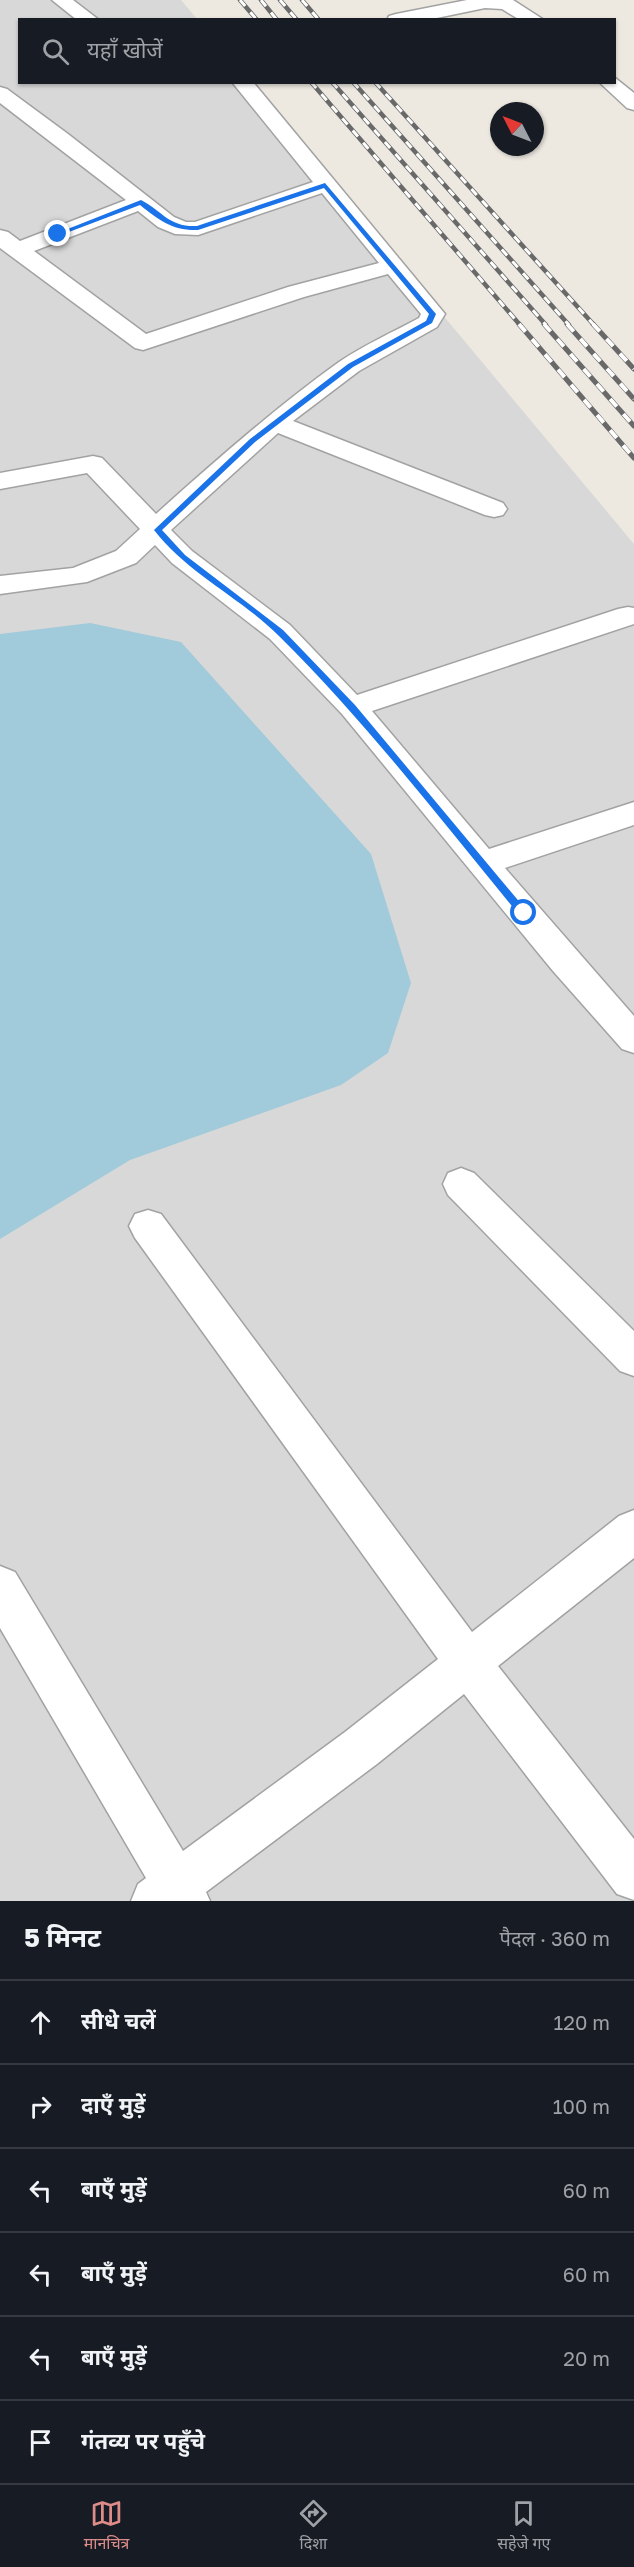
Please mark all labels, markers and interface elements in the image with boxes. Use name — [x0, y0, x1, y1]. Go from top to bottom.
search box — [18, 18, 616, 84]
icon: search — [39, 35, 72, 68]
text: यहाँ खोजें — [87, 36, 163, 63]
north arrow — [490, 102, 544, 156]
route end — [44, 220, 70, 246]
route start — [510, 899, 536, 925]
text: 5 मिनट — [24, 1922, 101, 1953]
text: पैदल · 360 m — [500, 1926, 610, 1950]
icon: ahead — [24, 2006, 57, 2039]
text: सीधे चलें — [81, 2007, 156, 2034]
text: 120 m — [554, 2010, 610, 2034]
icon: right — [24, 2090, 57, 2123]
text: दाएँ मुड़ें — [81, 2091, 146, 2118]
text: 100 m — [553, 2094, 610, 2118]
icon: left — [24, 2174, 57, 2207]
text: बाएँ मुड़ें — [81, 2175, 147, 2202]
text: 60 m — [563, 2178, 610, 2202]
icon: left — [24, 2258, 57, 2291]
text: बाएँ मुड़ें — [81, 2259, 147, 2286]
text: 60 m — [563, 2262, 610, 2286]
icon: left — [24, 2342, 57, 2375]
text: बाएँ मुड़ें — [81, 2343, 147, 2370]
text: 20 m — [563, 2346, 610, 2370]
icon: arrive — [24, 2426, 57, 2459]
text: गंतव्य पर पहुँचे — [81, 2427, 205, 2454]
tab: मानचित्र — [84, 2497, 129, 2556]
tab: दिशा — [297, 2497, 330, 2556]
tab: सहेजे गए — [497, 2497, 550, 2556]

